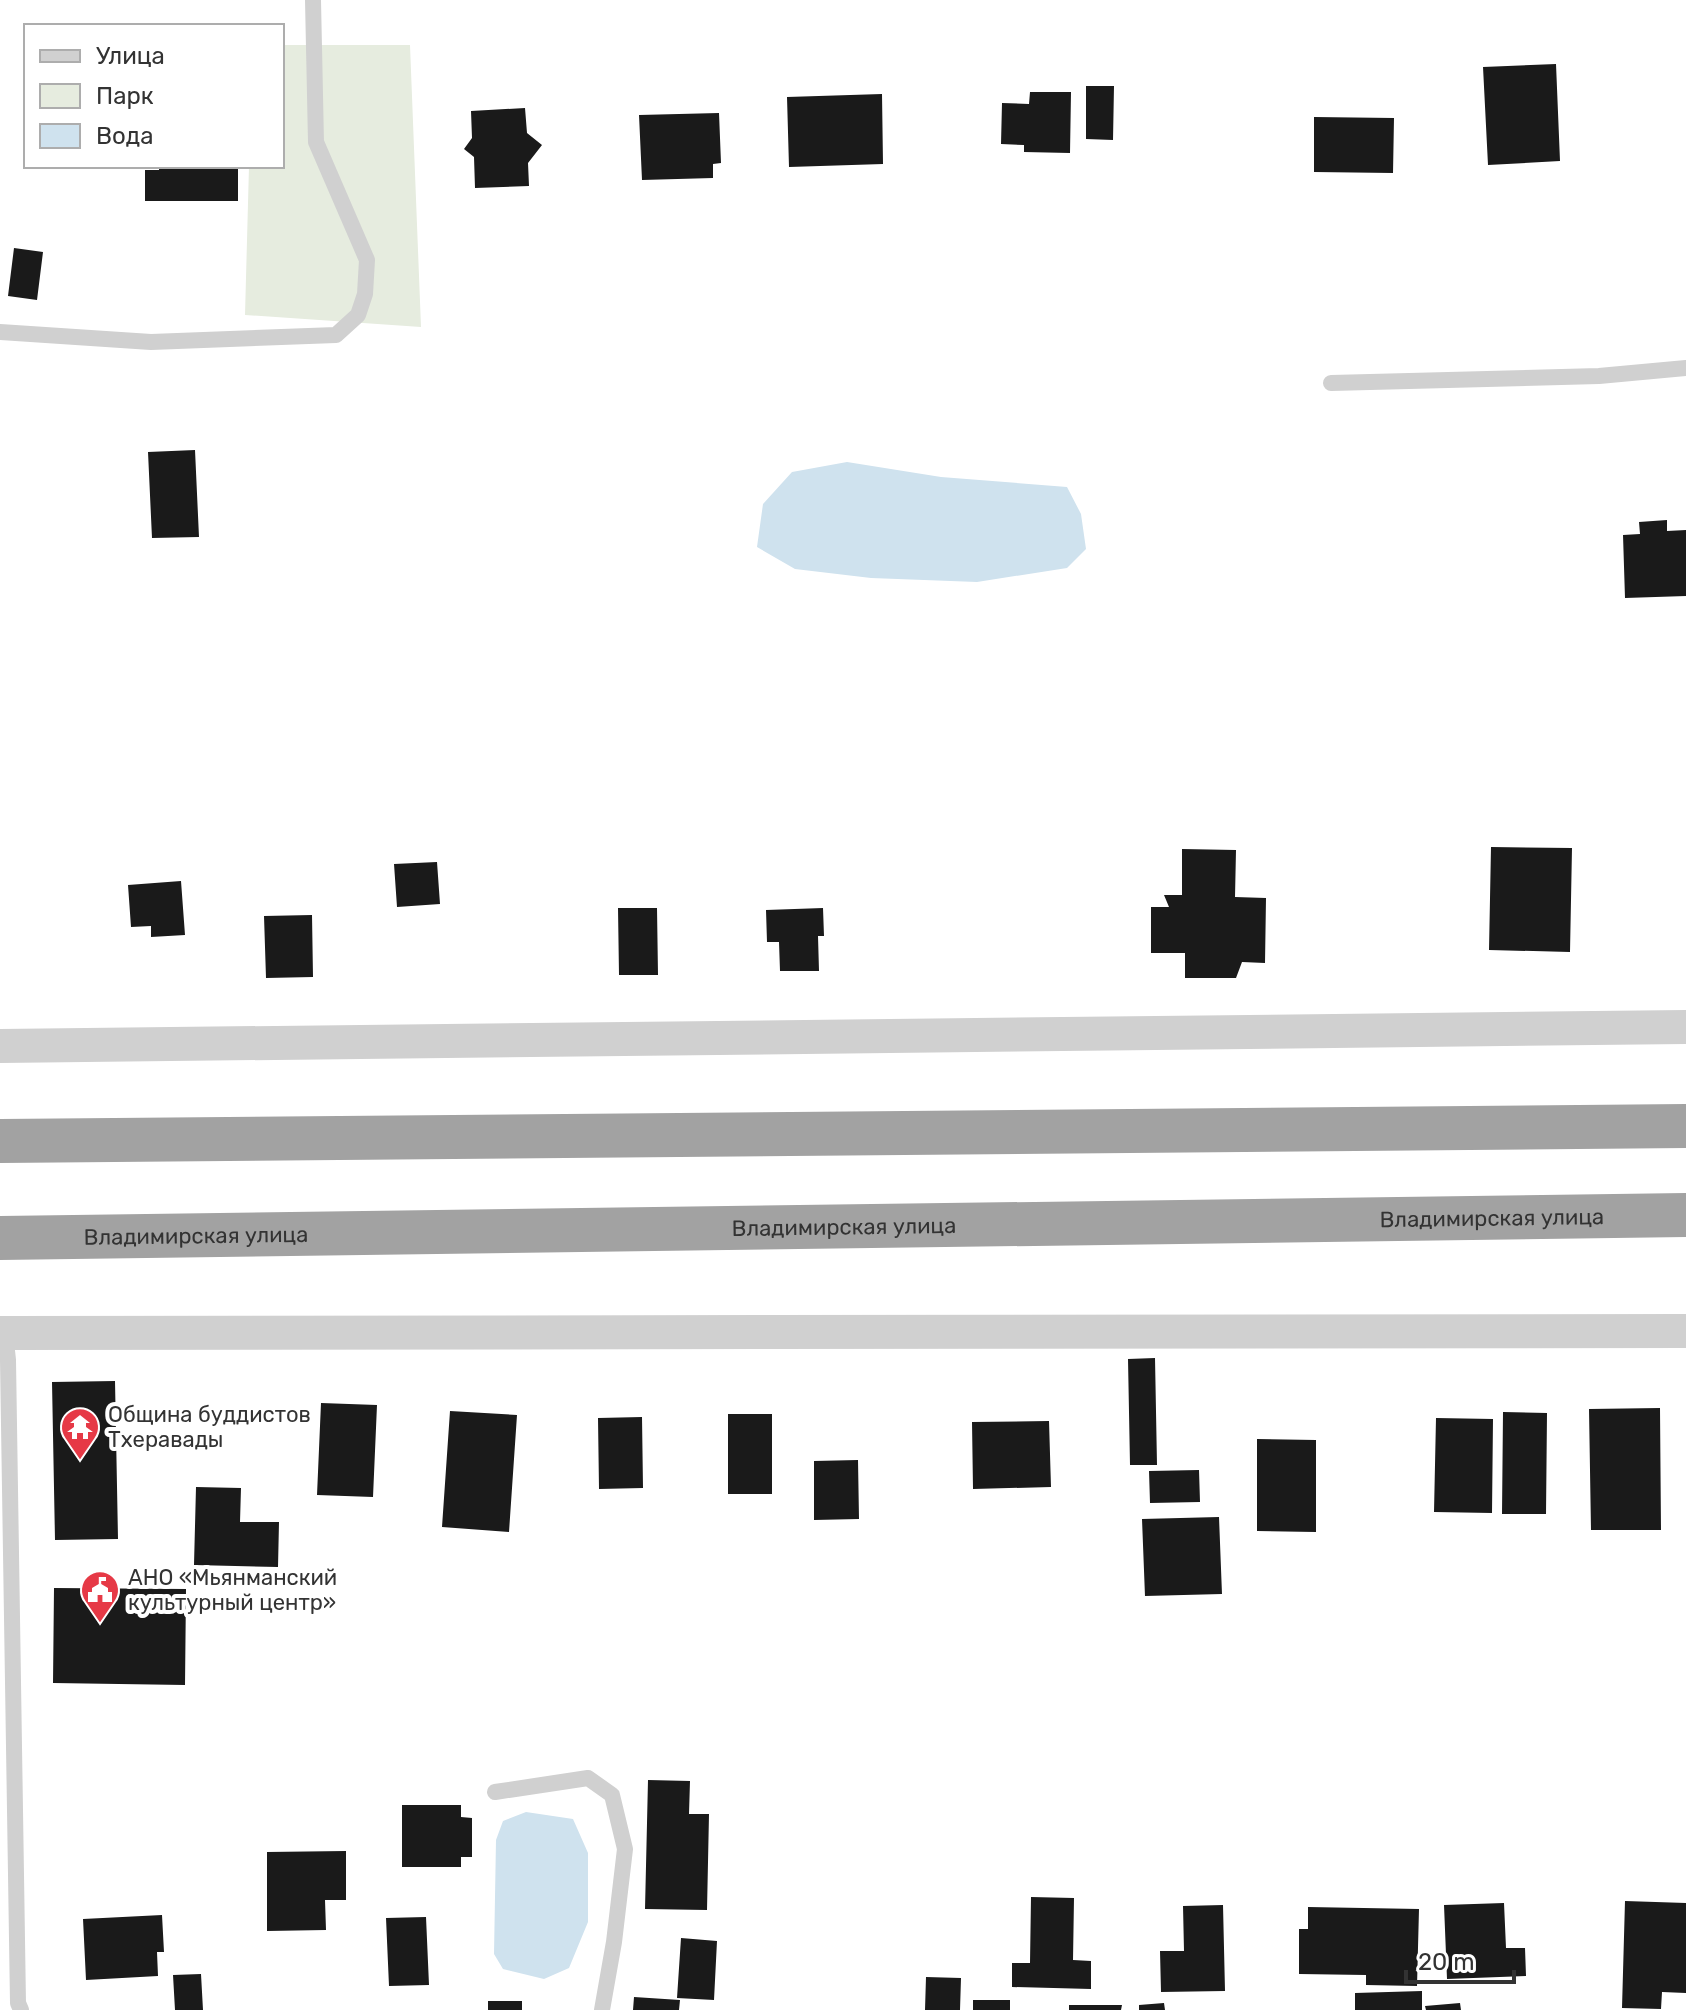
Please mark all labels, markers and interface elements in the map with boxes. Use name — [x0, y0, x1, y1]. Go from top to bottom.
legend — [24, 24, 284, 168]
text: Улица — [96, 42, 165, 70]
text: Парк — [96, 82, 154, 110]
text: Вода — [96, 122, 153, 150]
street label: Владимирская улица — [1379, 1203, 1604, 1233]
street label: Владимирская улица — [731, 1211, 956, 1242]
street label: Владимирская улица — [84, 1220, 308, 1250]
place label: Община буддистов Тхеравады — [108, 1401, 311, 1453]
temple icon: Община буддистов Тхеравады — [59, 1406, 101, 1461]
place label: АНО «Мьянманский культурный центр» — [128, 1564, 337, 1616]
public building icon: АНО «Мьянманский культурный центр» — [79, 1569, 121, 1624]
scale bar — [1406, 1934, 1514, 1984]
text: 20 m — [1418, 1948, 1475, 1976]

